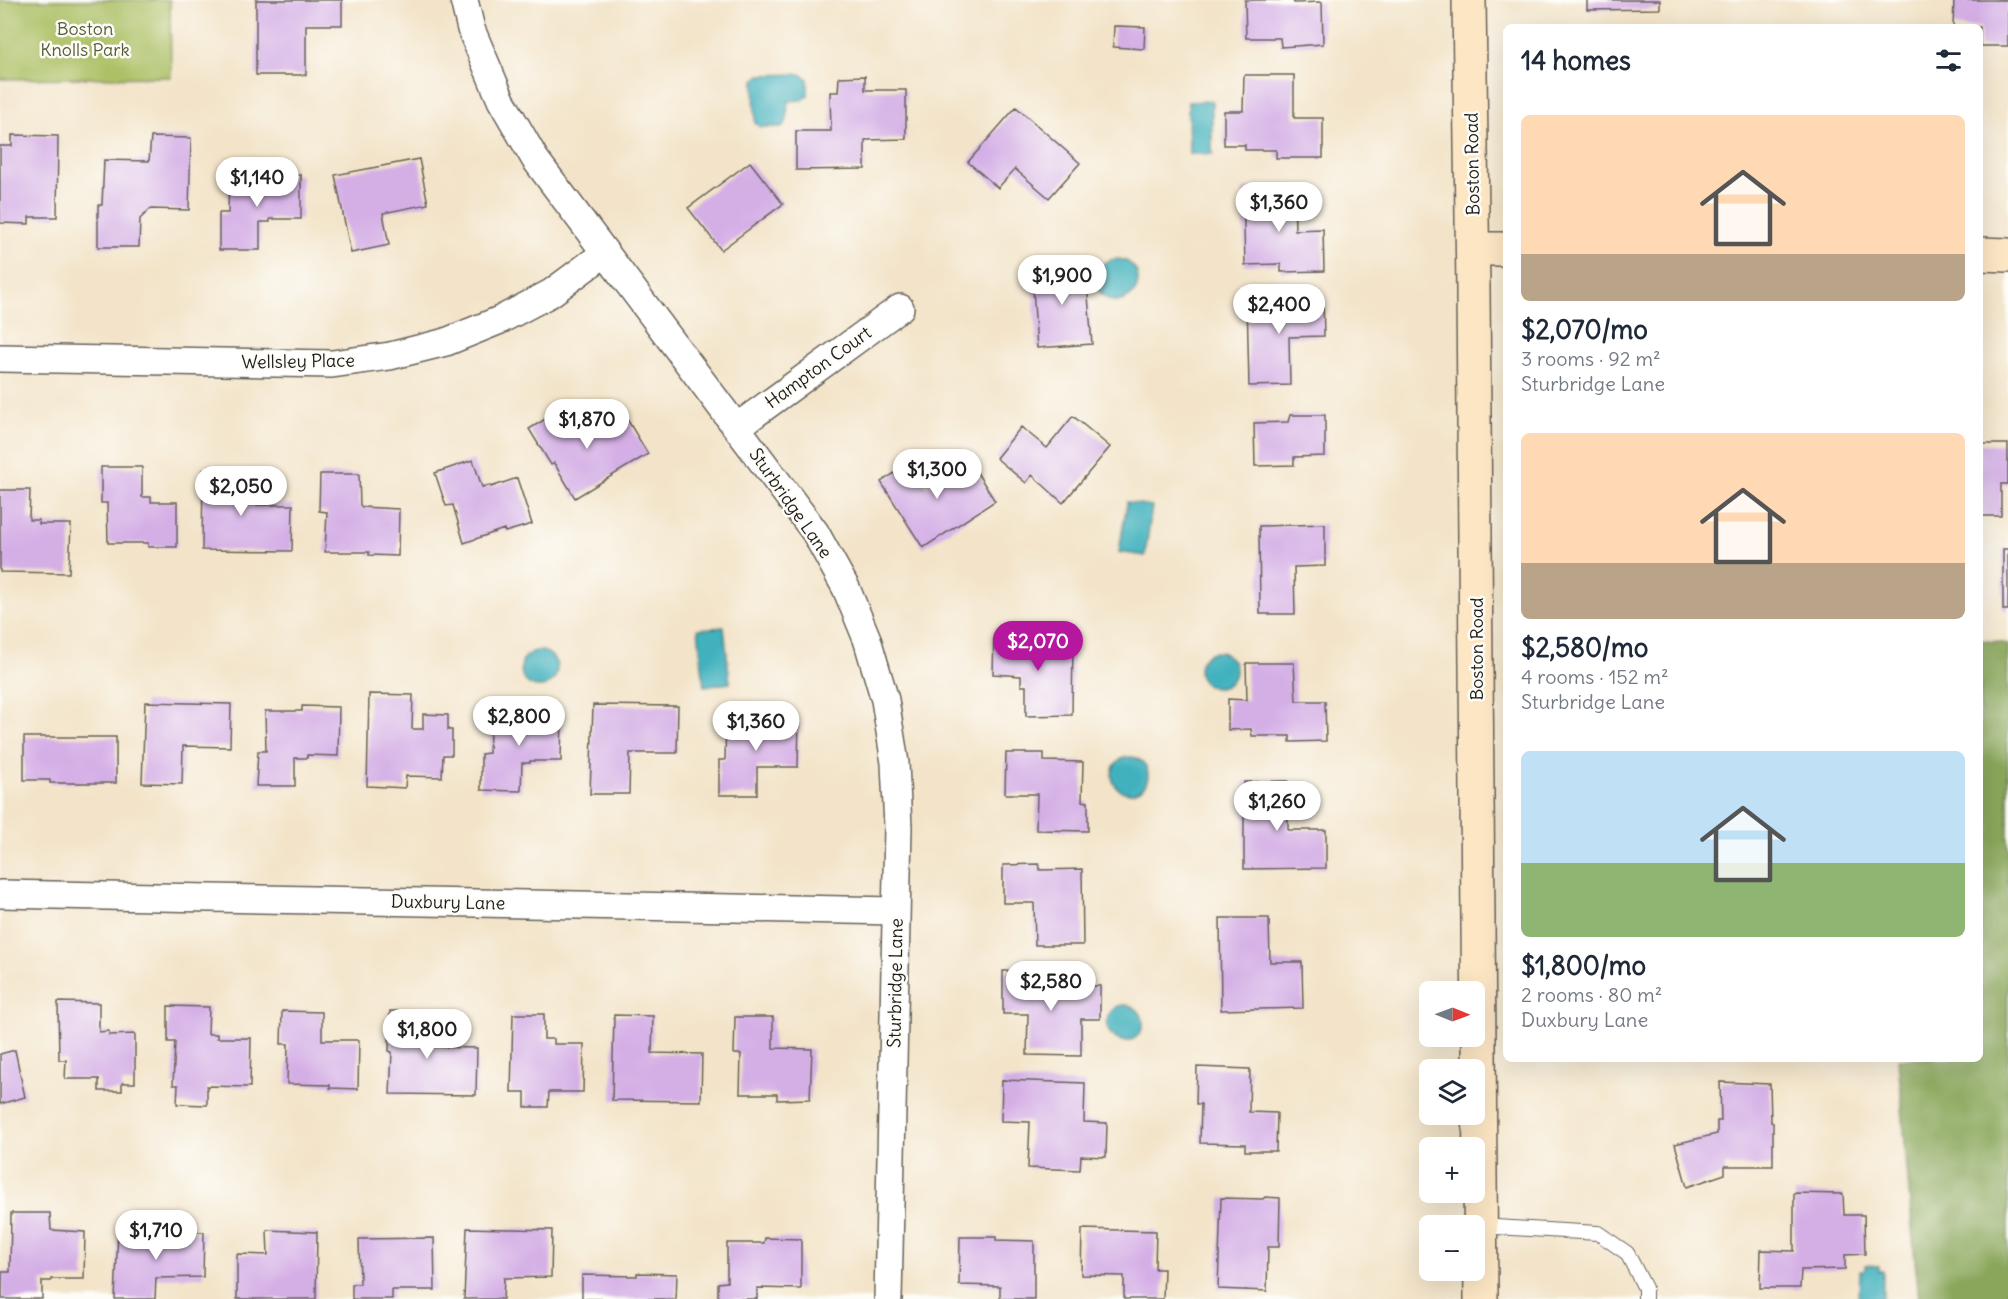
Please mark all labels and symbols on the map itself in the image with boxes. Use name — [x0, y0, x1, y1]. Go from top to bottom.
park label: Boston Knolls Park — [40, 17, 130, 61]
street label: Boston Road — [1460, 112, 1484, 216]
pin: $1,140 — [208, 157, 306, 208]
pin: $1,360 — [1230, 182, 1328, 233]
pin: $1,900 — [1013, 255, 1111, 306]
pin: $2,400 — [1230, 284, 1328, 335]
street label: Hampton Court — [760, 321, 876, 413]
street label: Wellsley Place — [241, 349, 355, 373]
pin: $1,870 — [538, 399, 636, 450]
street label: Sturbridge Lane — [744, 443, 838, 563]
pin: $1,300 — [888, 449, 986, 500]
pin: $2,050 — [192, 466, 290, 517]
street label: Boston Road — [1465, 597, 1488, 701]
pin: $2,070 — [989, 621, 1087, 672]
pin: $2,800 — [470, 696, 568, 747]
pin: $1,360 — [707, 701, 805, 752]
pin: $1,260 — [1228, 781, 1326, 832]
street label: Duxbury Lane — [391, 890, 505, 914]
street label: Sturbridge Lane — [882, 918, 908, 1048]
pin: $2,580 — [1002, 961, 1100, 1012]
north arrow — [1419, 981, 1485, 1047]
pin: $1,800 — [378, 1009, 476, 1060]
pin: $1,710 — [107, 1210, 205, 1261]

